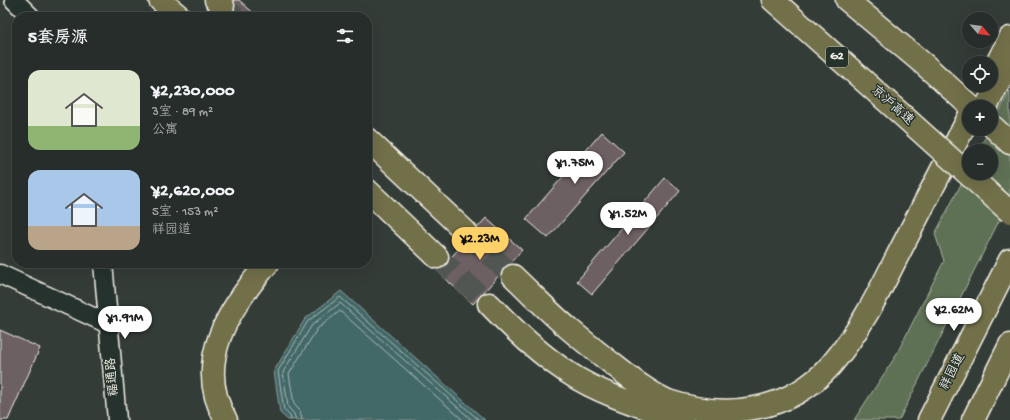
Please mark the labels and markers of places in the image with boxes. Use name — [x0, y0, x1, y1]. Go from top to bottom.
pin: ¥1.75M — [542, 151, 608, 185]
pin: ¥1.52M — [595, 202, 661, 236]
pin: ¥2.23M — [447, 227, 513, 261]
pin: ¥2.62M — [921, 298, 987, 332]
pin: ¥1.91M — [92, 306, 158, 340]

